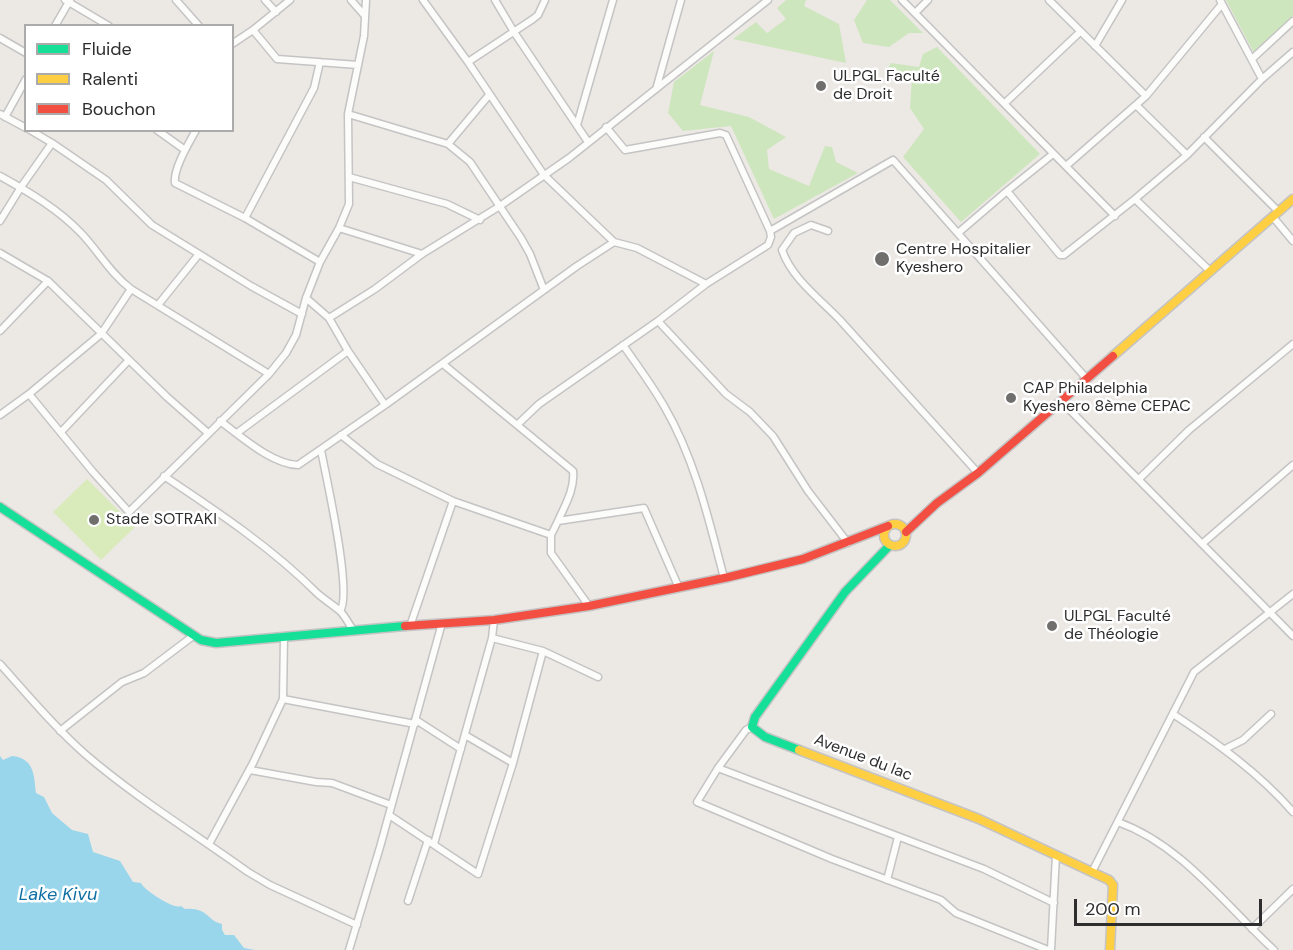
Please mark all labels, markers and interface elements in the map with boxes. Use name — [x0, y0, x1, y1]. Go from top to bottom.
legend — [24, 24, 234, 132]
text: Fluide — [82, 37, 132, 61]
text: Ralenti — [82, 67, 138, 91]
place label: ULPGL Faculté de Droit — [833, 67, 940, 105]
marker: ULPGL Faculté de Droit — [814, 79, 828, 93]
text: Bouchon — [82, 97, 156, 121]
place label: Centre Hospitalier Kyeshero — [896, 240, 1031, 278]
marker: Centre Hospitalier Kyeshero — [873, 250, 891, 268]
place label: CAP Philadelphia Kyeshero 8ème CEPAC — [1023, 379, 1191, 417]
marker: CAP Philadelphia Kyeshero 8ème CEPAC — [1004, 391, 1018, 405]
place label: Stade SOTRAKI — [106, 510, 217, 530]
marker: Stade SOTRAKI — [87, 513, 101, 527]
place label: ULPGL Faculté de Théologie — [1064, 607, 1171, 645]
marker: ULPGL Faculté de Théologie — [1045, 619, 1059, 633]
street label: Avenue du lac — [811, 730, 915, 786]
water label: Lake Kivu — [19, 884, 97, 906]
scale bar — [1077, 887, 1264, 925]
text: 200 m — [1085, 897, 1141, 921]

